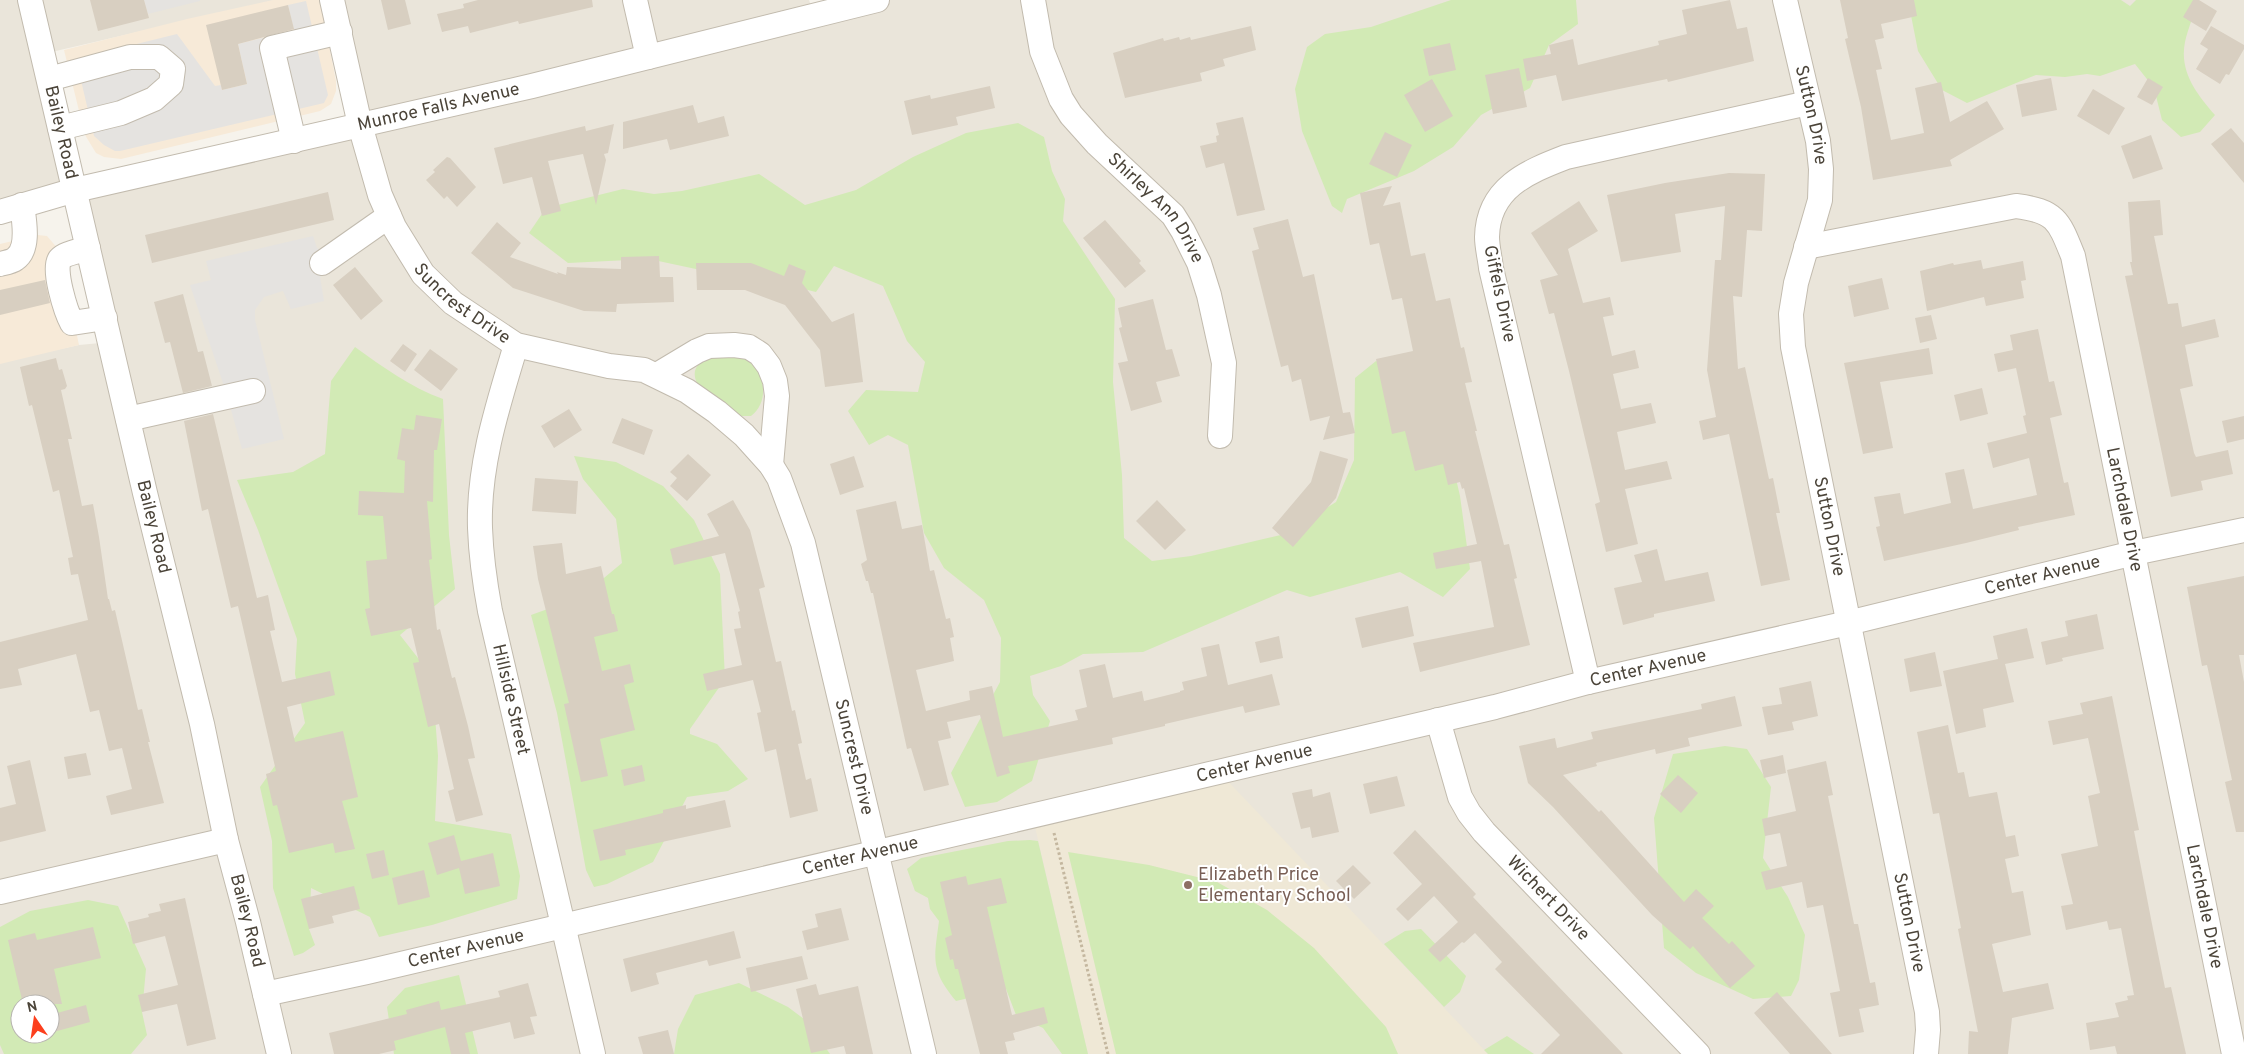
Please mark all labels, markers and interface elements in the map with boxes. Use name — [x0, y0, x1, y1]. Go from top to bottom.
street label: Sutton Drive — [1789, 63, 1832, 166]
street label: Munroe Falls Avenue — [355, 78, 522, 137]
street label: Bailey Road — [39, 83, 83, 182]
street label: Shirley Ann Drive — [1102, 148, 1209, 267]
street label: Giffels Drive — [1477, 243, 1521, 345]
street label: Suncrest Drive — [408, 259, 515, 349]
street label: Larchdale Drive — [2100, 445, 2148, 574]
street label: Sutton Drive — [1808, 475, 1850, 578]
street label: Bailey Road — [131, 478, 176, 576]
street label: Center Avenue — [1982, 550, 2103, 601]
street label: Hillside Street — [487, 642, 535, 757]
street label: Center Avenue — [1588, 644, 1709, 693]
street label: Suncrest Drive — [829, 697, 879, 818]
street label: Center Avenue — [1194, 739, 1315, 788]
street label: Center Avenue — [800, 831, 921, 881]
street label: Larchdale Drive — [2180, 842, 2228, 971]
street label: Wichert Drive — [1502, 851, 1595, 946]
place label: Elizabeth Price Elementary School — [1198, 864, 1351, 908]
street label: Bailey Road — [224, 871, 270, 970]
street label: Sutton Drive — [1888, 871, 1930, 974]
marker: Elizabeth Price Elementary School — [1182, 879, 1194, 891]
street label: Center Avenue — [406, 924, 526, 974]
north arrow — [10, 994, 60, 1044]
text: N — [26, 998, 39, 1017]

